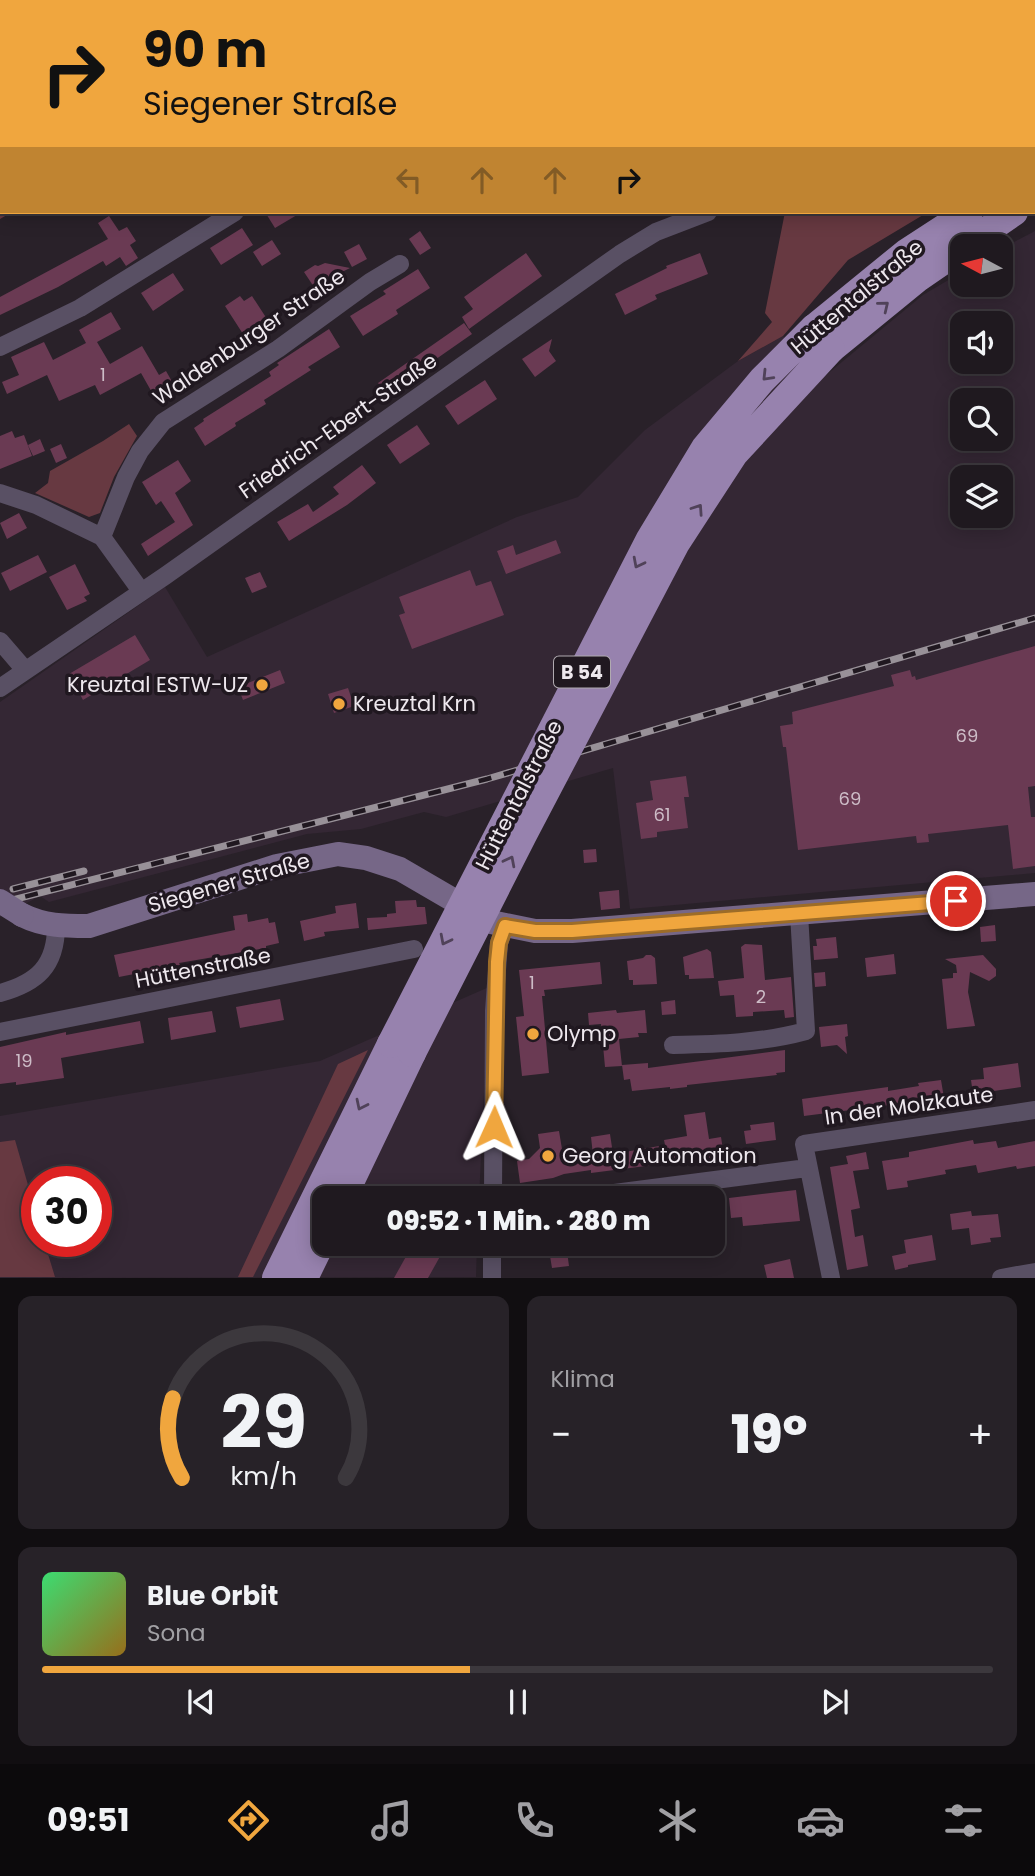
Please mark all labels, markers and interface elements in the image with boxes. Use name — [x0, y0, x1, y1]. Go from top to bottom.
text: 90 m — [143, 16, 267, 84]
icon: right — [28, 28, 119, 119]
text: Siegener Straße — [143, 81, 397, 126]
icon: left — [390, 161, 428, 199]
icon: ahead — [463, 161, 501, 199]
icon: ahead — [536, 161, 574, 199]
icon: right — [609, 161, 647, 199]
street label: Hüttentalstraße — [784, 233, 929, 361]
north arrow — [950, 234, 1013, 298]
map controls — [950, 234, 1013, 528]
street label: Waldenburger Straße — [147, 261, 350, 412]
one-way arrow — [876, 302, 889, 314]
button: sound — [950, 311, 1013, 374]
street label: Friedrich-Ebert-Straße — [233, 346, 443, 505]
house number: 1 — [100, 362, 106, 387]
one-way arrow — [762, 368, 775, 381]
button: search — [950, 388, 1013, 451]
button: layers — [950, 465, 1013, 528]
one-way arrow — [690, 504, 702, 517]
one-way arrow — [632, 556, 646, 568]
road number: B 54 — [554, 656, 610, 688]
place label: Kreuztal ESTW-UZ — [67, 670, 248, 699]
marker: Kreuztal ESTW-UZ — [254, 677, 270, 693]
place label: Kreuztal Krn — [353, 689, 476, 718]
marker: Kreuztal Krn — [331, 696, 347, 712]
street label: Hüttentalstraße — [468, 715, 569, 875]
house number: 69 — [956, 723, 978, 748]
house number: 69 — [839, 786, 861, 811]
house number: 61 — [653, 802, 671, 827]
street label: Siegener Straße — [145, 846, 313, 919]
one-way arrow — [501, 856, 515, 868]
pin — [926, 871, 986, 931]
icon: arrive — [937, 882, 975, 920]
one-way arrow — [440, 933, 453, 945]
street label: Hüttenstraße — [133, 940, 273, 995]
house number: 1 — [529, 970, 535, 995]
house number: 2 — [756, 984, 766, 1009]
place label: Olymp — [547, 1019, 616, 1048]
marker: Olymp — [525, 1026, 541, 1042]
house number: 19 — [15, 1048, 33, 1073]
street label: In der Molzkaute — [823, 1079, 995, 1132]
position arrow — [457, 1090, 531, 1164]
one-way arrow — [356, 1098, 370, 1110]
place label: Georg Automation — [562, 1141, 757, 1170]
marker: Georg Automation — [540, 1148, 556, 1164]
speed limit sign: 30 — [21, 1166, 112, 1257]
text: 09:52 · 1 Min. · 280 m — [387, 1203, 650, 1239]
text: Klima — [551, 1363, 615, 1395]
text: 29 — [220, 1373, 306, 1474]
text: 19° — [731, 1398, 808, 1471]
text: − — [551, 1408, 571, 1461]
text: + — [967, 1408, 993, 1461]
text: km/h — [230, 1459, 297, 1494]
text: Blue Orbit — [147, 1578, 278, 1614]
text: Sona — [147, 1617, 206, 1649]
icon: previous — [182, 1683, 220, 1721]
icon: pause — [499, 1683, 537, 1721]
icon: next — [816, 1683, 854, 1721]
icon: directions — [224, 1796, 273, 1845]
icon: music — [367, 1796, 416, 1845]
icon: phone — [510, 1796, 559, 1845]
icon: climate — [653, 1796, 702, 1845]
icon: car — [796, 1796, 845, 1845]
icon: filters — [939, 1796, 988, 1845]
text: 09:51 — [47, 1797, 130, 1842]

